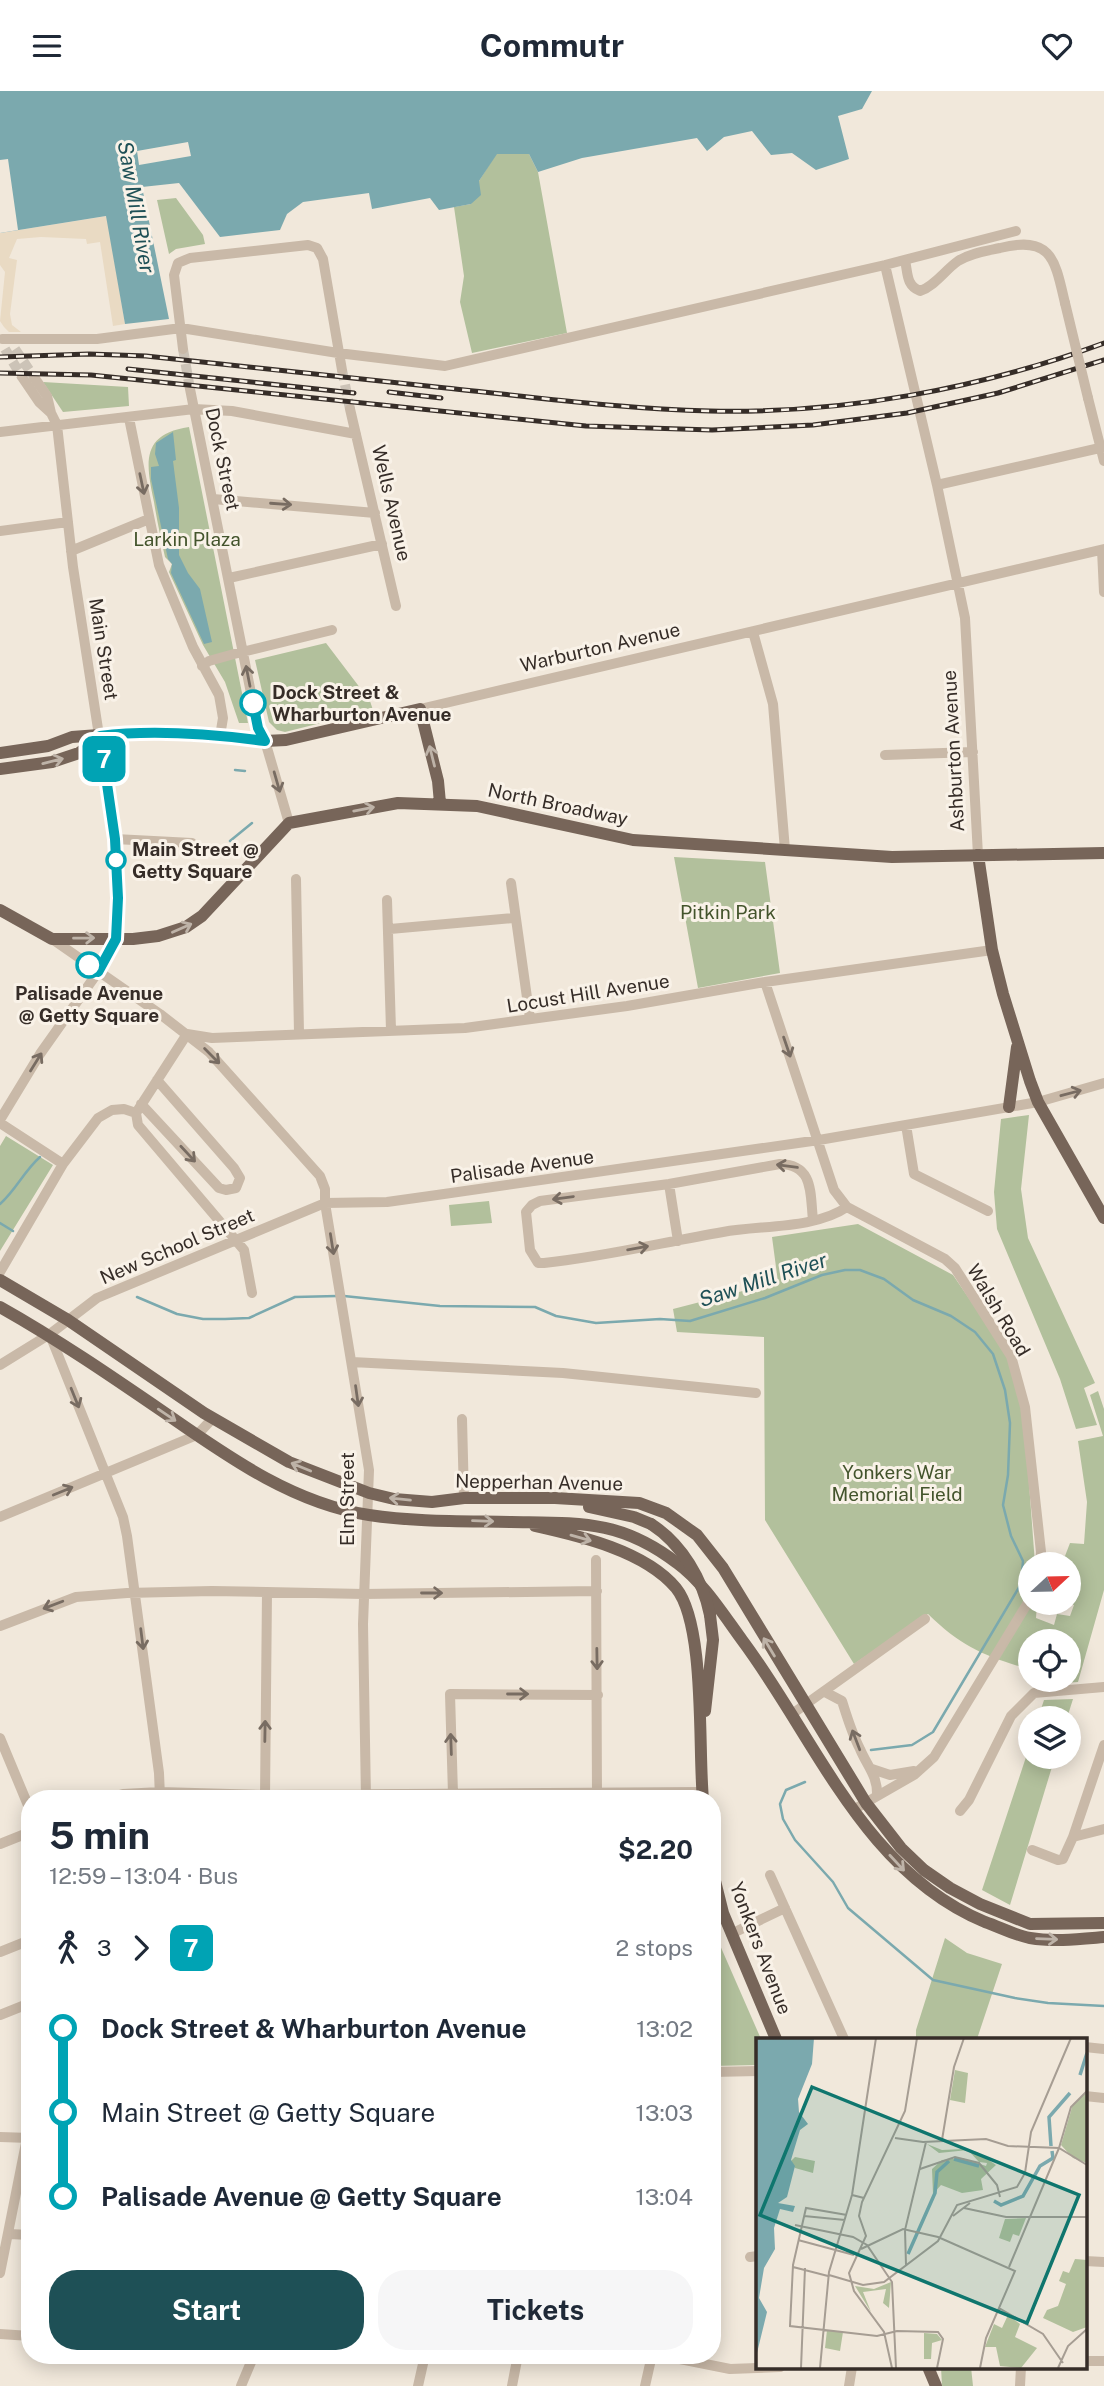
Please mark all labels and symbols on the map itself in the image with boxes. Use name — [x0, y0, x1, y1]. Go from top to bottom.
water label: Saw Mill River — [113, 139, 161, 276]
street label: Dock Street — [201, 405, 245, 513]
street label: Wells Avenue — [368, 443, 416, 563]
one-way arrow — [136, 472, 150, 495]
one-way arrow — [270, 498, 292, 511]
park label: Larkin Plaza — [133, 528, 241, 550]
street label: Main Street — [85, 596, 123, 702]
street label: Warburton Avenue — [518, 618, 682, 676]
one-way arrow — [240, 665, 254, 688]
street label: Ashburton Avenue — [938, 669, 968, 833]
place label: Dock Street & Wharburton Avenue — [272, 681, 451, 725]
marker: Dock Street & Wharburton Avenue — [240, 690, 266, 716]
line badge: 7 — [81, 736, 127, 782]
one-way arrow — [424, 745, 437, 767]
one-way arrow — [41, 753, 64, 767]
one-way arrow — [271, 770, 284, 793]
street label: North Broadway — [486, 778, 630, 830]
one-way arrow — [352, 802, 375, 816]
place label: Main Street @ Getty Square — [132, 838, 259, 882]
marker: Main Street @ Getty Square — [106, 850, 126, 870]
park label: Pitkin Park — [680, 901, 776, 923]
one-way arrow — [171, 921, 192, 934]
one-way arrow — [72, 931, 95, 945]
marker: Palisade Avenue @ Getty Square — [76, 952, 102, 978]
street label: Locust Hill Avenue — [505, 969, 671, 1017]
place label: Palisade Avenue @ Getty Square — [15, 982, 163, 1026]
one-way arrow — [781, 1036, 794, 1058]
one-way arrow — [203, 1047, 220, 1064]
one-way arrow — [29, 1052, 43, 1072]
one-way arrow — [1060, 1085, 1082, 1098]
one-way arrow — [179, 1145, 196, 1162]
street label: Palisade Avenue — [449, 1145, 595, 1187]
one-way arrow — [776, 1159, 799, 1172]
one-way arrow — [552, 1192, 575, 1205]
street label: New School Street — [97, 1204, 257, 1288]
one-way arrow — [326, 1232, 339, 1255]
one-way arrow — [626, 1241, 649, 1254]
water label: Saw Mill River — [695, 1247, 831, 1312]
street label: Walsh Road — [963, 1260, 1035, 1360]
one-way arrow — [351, 1384, 364, 1407]
one-way arrow — [70, 1386, 83, 1408]
one-way arrow — [157, 1408, 176, 1422]
street label: Elm Street — [336, 1452, 358, 1546]
one-way arrow — [290, 1459, 312, 1472]
park label: Yonkers War Memorial Field — [831, 1461, 963, 1505]
street label: Nepperhan Avenue — [455, 1470, 623, 1494]
one-way arrow — [52, 1483, 73, 1496]
one-way arrow — [389, 1492, 412, 1505]
one-way arrow — [471, 1514, 494, 1527]
one-way arrow — [569, 1532, 591, 1545]
north arrow — [1018, 1552, 1082, 1615]
one-way arrow — [420, 1586, 443, 1600]
one-way arrow — [43, 1600, 65, 1613]
one-way arrow — [135, 1627, 148, 1650]
one-way arrow — [762, 1637, 776, 1657]
one-way arrow — [590, 1648, 604, 1671]
one-way arrow — [507, 1687, 530, 1701]
one-way arrow — [258, 1720, 272, 1743]
one-way arrow — [849, 1730, 862, 1752]
one-way arrow — [445, 1733, 458, 1756]
one-way arrow — [889, 1854, 905, 1872]
street label: Yonkers Avenue — [726, 1879, 796, 2017]
one-way arrow — [1036, 1932, 1059, 1945]
inset map — [756, 2038, 1086, 2369]

